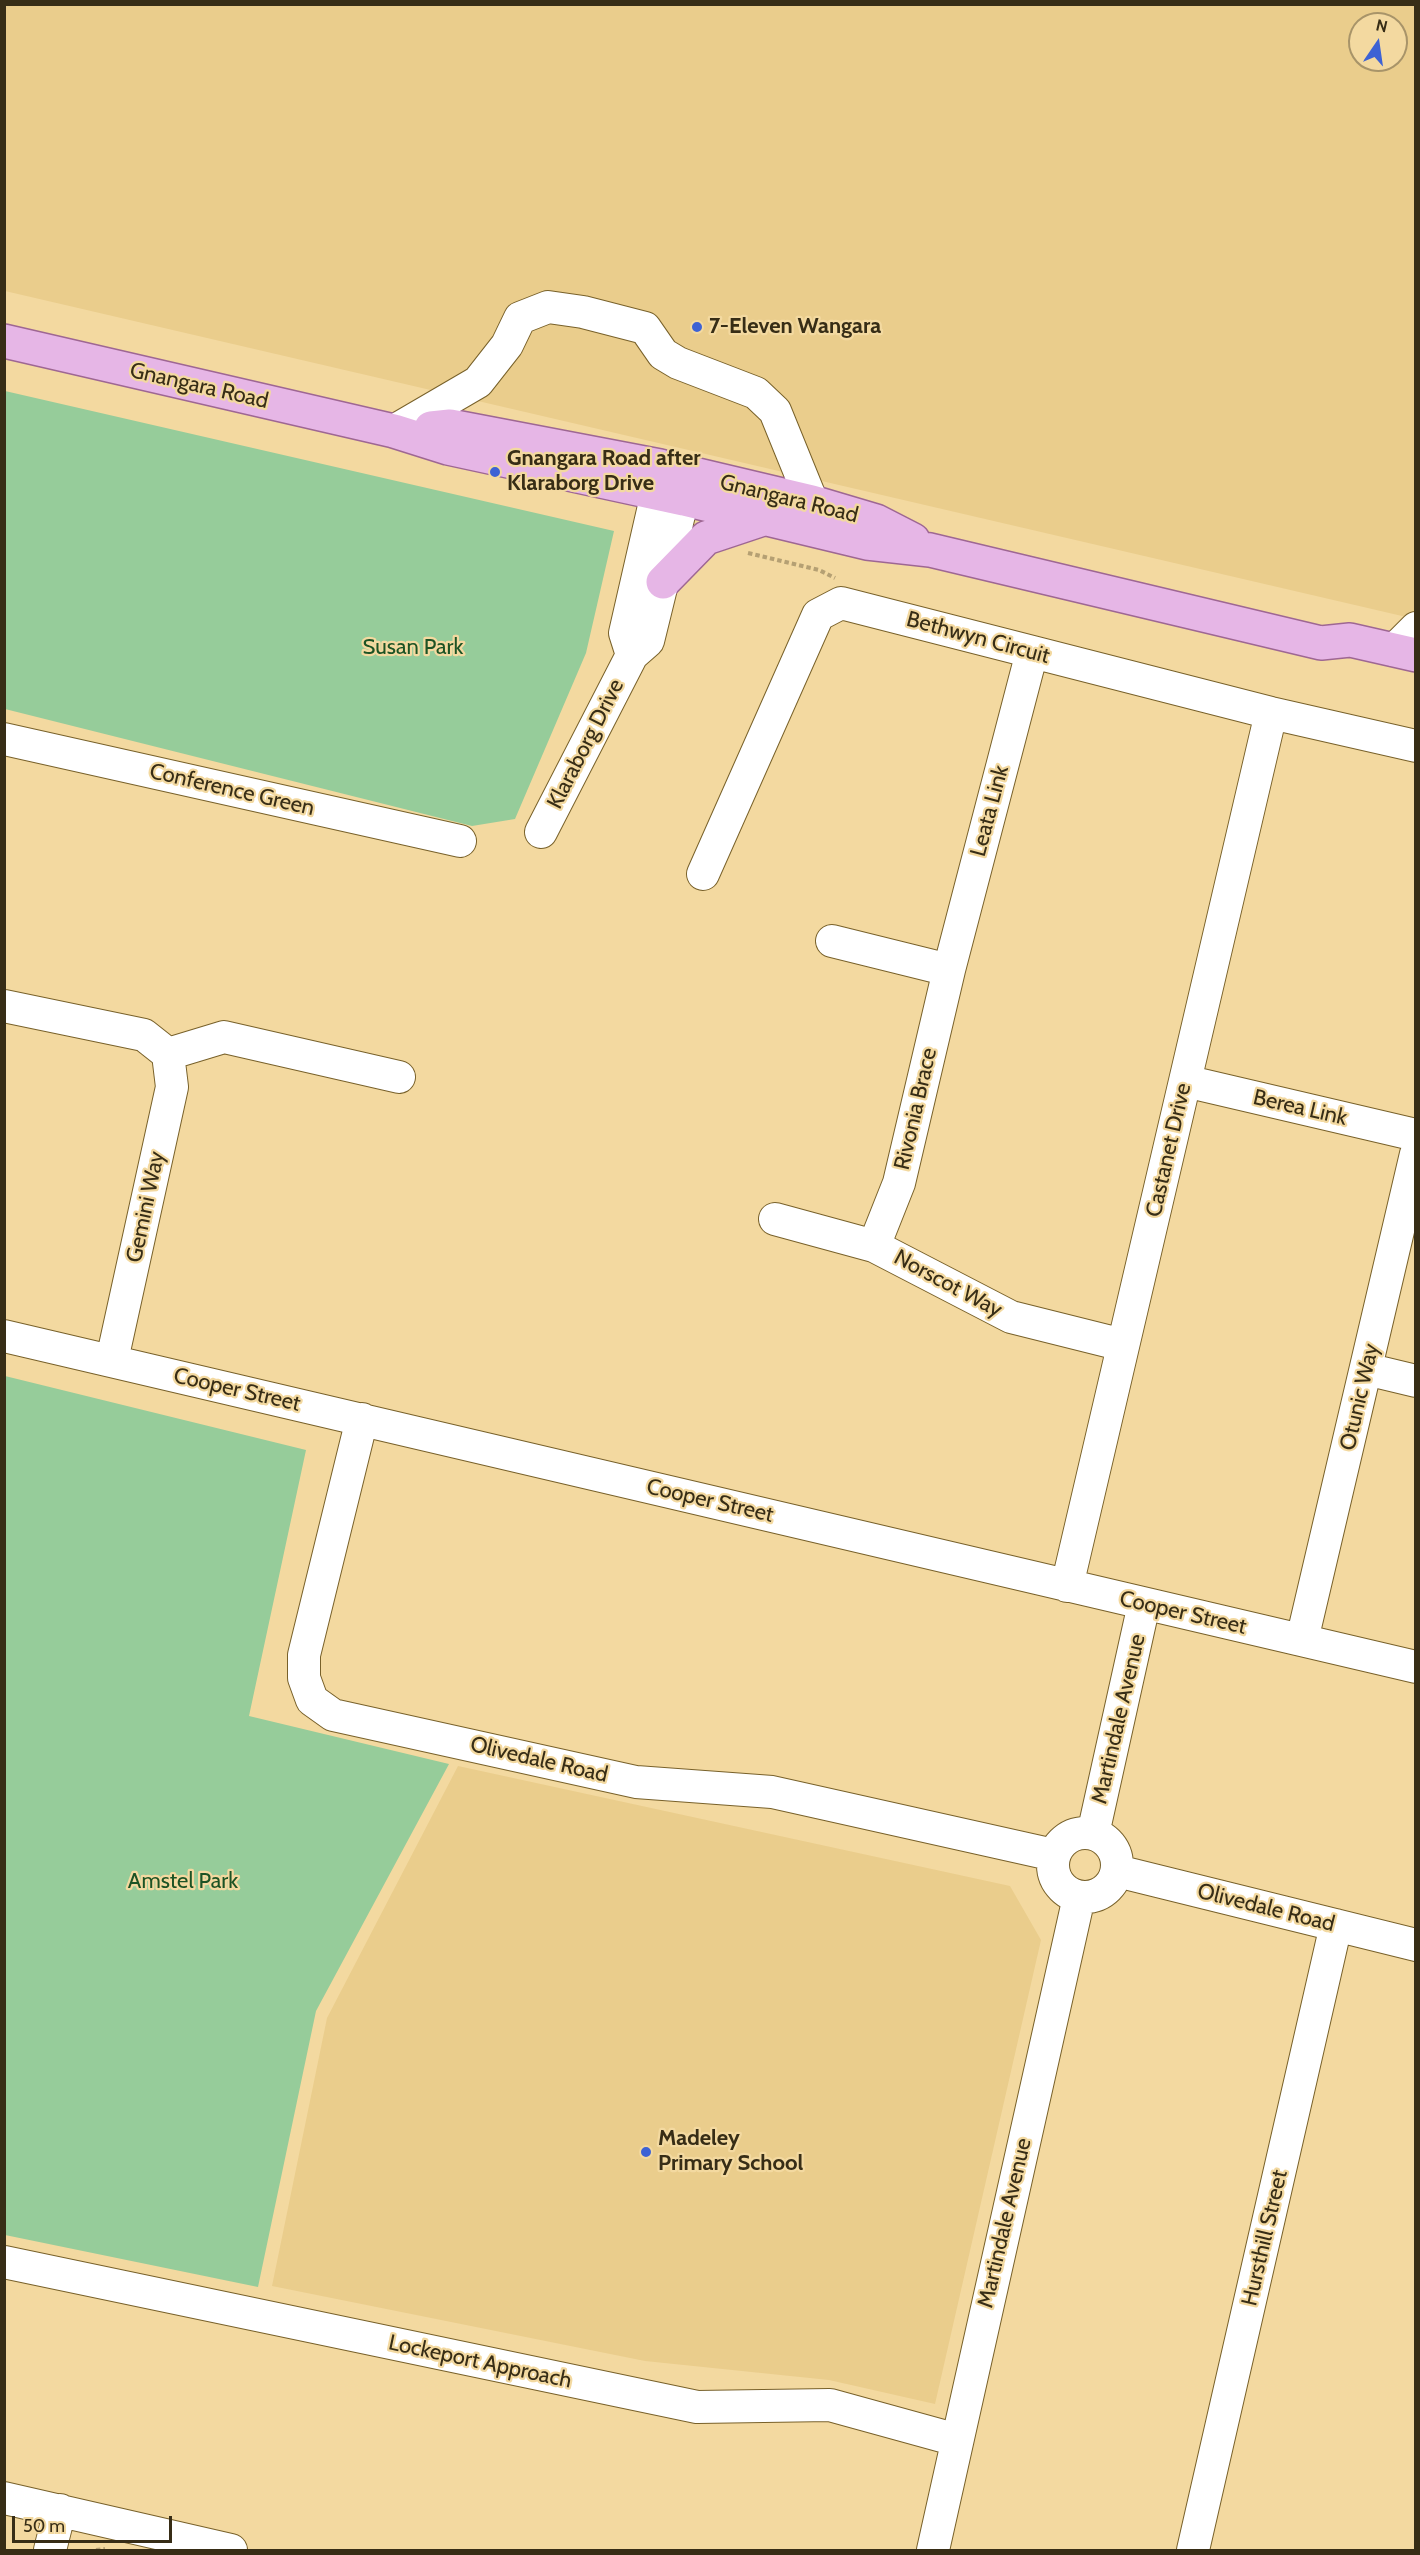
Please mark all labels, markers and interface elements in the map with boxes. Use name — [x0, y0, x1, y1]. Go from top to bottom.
north arrow — [1348, 12, 1408, 72]
text: N — [1374, 15, 1389, 36]
place label: 7-Eleven Wangara — [709, 314, 881, 340]
marker: 7-Eleven Wangara — [690, 320, 704, 334]
street label: Gnangara Road — [127, 357, 271, 415]
place label: Gnangara Road after Klaraborg Drive — [507, 446, 701, 498]
marker: Gnangara Road after Klaraborg Drive — [488, 465, 502, 479]
street label: Gnangara Road — [717, 469, 861, 529]
street label: Bethwyn Circuit — [904, 606, 1052, 670]
park label: Susan Park — [363, 635, 463, 661]
street label: Klaraborg Drive — [542, 675, 630, 813]
street label: Conference Green — [147, 758, 317, 822]
street label: Leata Link — [965, 763, 1015, 859]
street label: Rivonia Brace — [889, 1045, 943, 1173]
street label: Castanet Drive — [1141, 1081, 1197, 1219]
street label: Berea Link — [1250, 1084, 1350, 1132]
street label: Gemini Way — [121, 1149, 171, 1265]
street label: Norscot Way — [889, 1244, 1007, 1324]
street label: Otunic Way — [1335, 1341, 1385, 1453]
street label: Cooper Street — [171, 1363, 303, 1417]
street label: Cooper Street — [644, 1474, 776, 1528]
street label: Cooper Street — [1117, 1586, 1249, 1640]
street label: Martindale Avenue — [1087, 1632, 1151, 1806]
street label: Olivedale Road — [468, 1731, 610, 1789]
park label: Amstel Park — [128, 1869, 238, 1895]
street label: Olivedale Road — [1195, 1878, 1337, 1938]
place label: Madeley Primary School — [658, 2126, 803, 2178]
street label: Martindale Avenue — [973, 2136, 1037, 2310]
marker: Madeley Primary School — [639, 2145, 653, 2159]
street label: Hursthill Street — [1237, 2167, 1293, 2309]
street label: Lockeport Approach — [386, 2330, 574, 2394]
scale bar — [15, 2504, 176, 2542]
text: 50 m — [23, 2515, 65, 2537]

